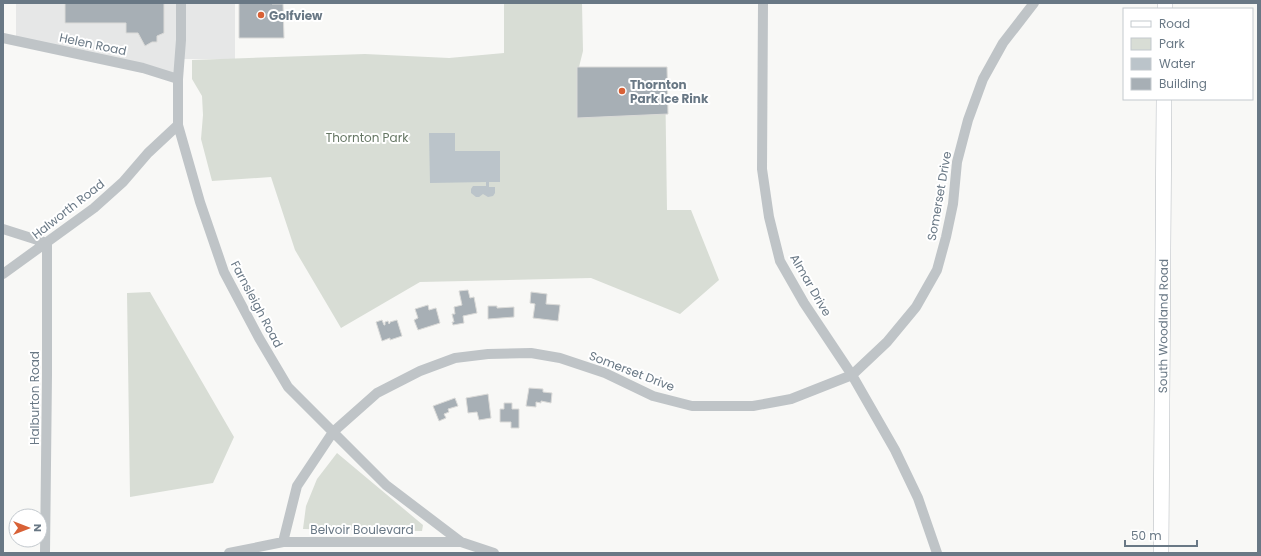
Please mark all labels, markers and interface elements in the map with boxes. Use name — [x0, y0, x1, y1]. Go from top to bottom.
place label: Golfview — [269, 7, 323, 24]
legend — [1123, 8, 1253, 100]
marker: Golfview — [256, 10, 266, 20]
text: Road — [1159, 15, 1190, 32]
street label: Helen Road — [58, 29, 128, 59]
text: Park — [1159, 35, 1186, 52]
text: Water — [1159, 55, 1196, 72]
text: Building — [1159, 75, 1207, 92]
place label: Thornton Park Ice Rink — [630, 76, 709, 107]
marker: Thornton Park Ice Rink — [617, 86, 627, 96]
park label: Thornton Park — [326, 129, 409, 146]
street label: Somerset Drive — [923, 150, 955, 242]
street label: Halworth Road — [28, 175, 108, 243]
street label: Almar Drive — [786, 251, 836, 319]
street label: Farnsleigh Road — [227, 258, 287, 350]
street label: South Woodland Road — [1154, 259, 1171, 393]
street label: Somerset Drive — [587, 347, 677, 395]
street label: Halburton Road — [26, 351, 43, 445]
north arrow — [8, 508, 48, 548]
street label: Belvoir Boulevard — [310, 521, 414, 538]
scale bar — [1125, 522, 1197, 548]
text: N — [30, 524, 46, 532]
text: 50 m — [1131, 527, 1162, 544]

